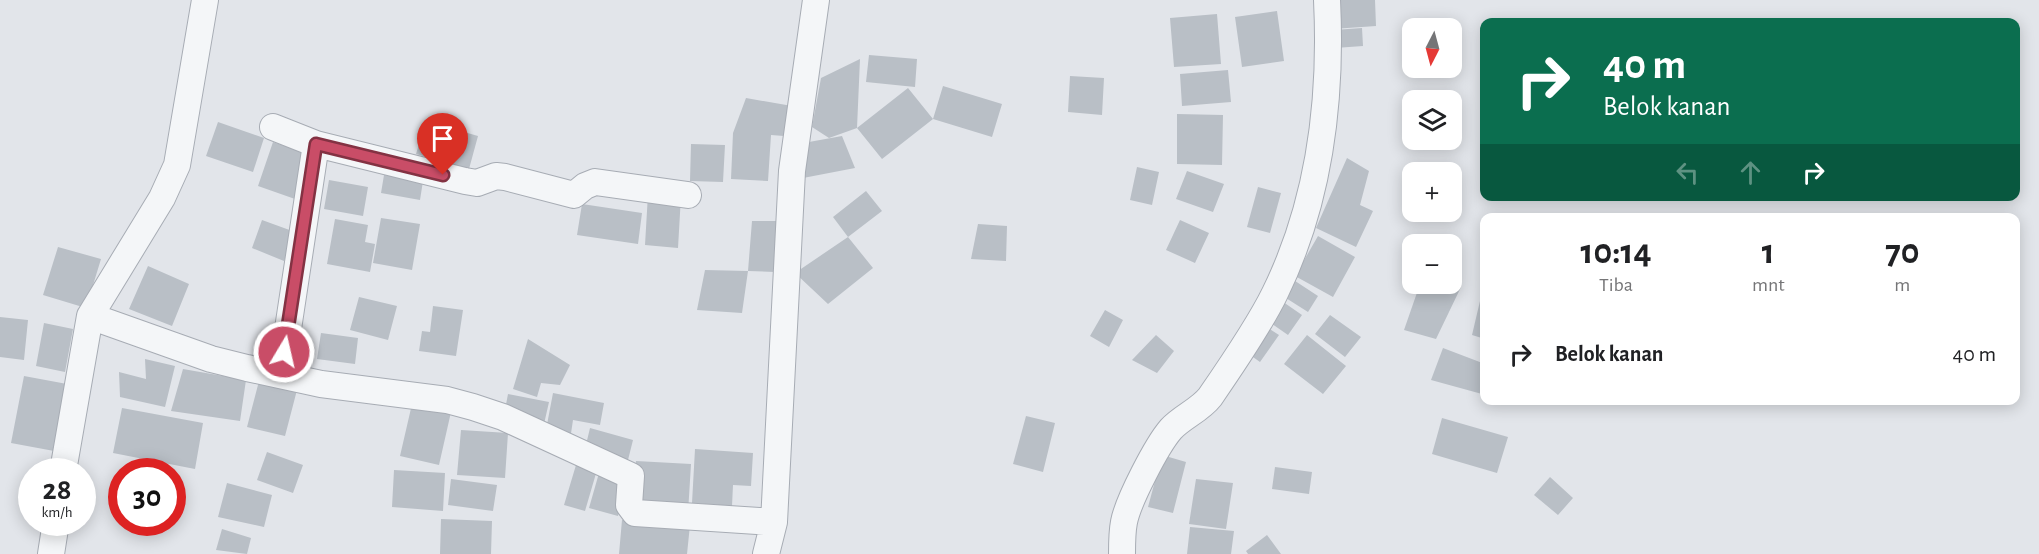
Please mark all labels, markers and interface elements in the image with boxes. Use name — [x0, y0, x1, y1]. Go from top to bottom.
north arrow — [1402, 18, 1462, 78]
map controls — [1402, 18, 1462, 294]
icon: right — [1504, 42, 1582, 120]
text: 40 m — [1603, 44, 1686, 86]
button: layers — [1402, 90, 1462, 150]
text: Belok kanan — [1603, 93, 1730, 120]
pin — [417, 113, 468, 175]
icon: arrive — [426, 122, 459, 155]
icon: left — [1671, 156, 1704, 189]
icon: ahead — [1734, 156, 1767, 189]
icon: right — [1797, 156, 1830, 189]
button: + — [1402, 162, 1462, 222]
button: − — [1402, 234, 1462, 294]
text: 10:14 — [1581, 234, 1652, 270]
text: 1 — [1762, 234, 1775, 270]
text: 70 — [1885, 234, 1919, 270]
text: Tiba — [1599, 275, 1633, 295]
text: mnt — [1752, 275, 1785, 295]
text: m — [1894, 275, 1910, 295]
position arrow — [252, 320, 316, 384]
icon: right — [1504, 338, 1537, 371]
text: Belok kanan — [1555, 343, 1663, 365]
text: 40 m — [1953, 343, 1996, 365]
speed limit sign: 30 — [108, 458, 186, 536]
text: 28 — [43, 475, 71, 505]
text: km/h — [42, 505, 72, 520]

